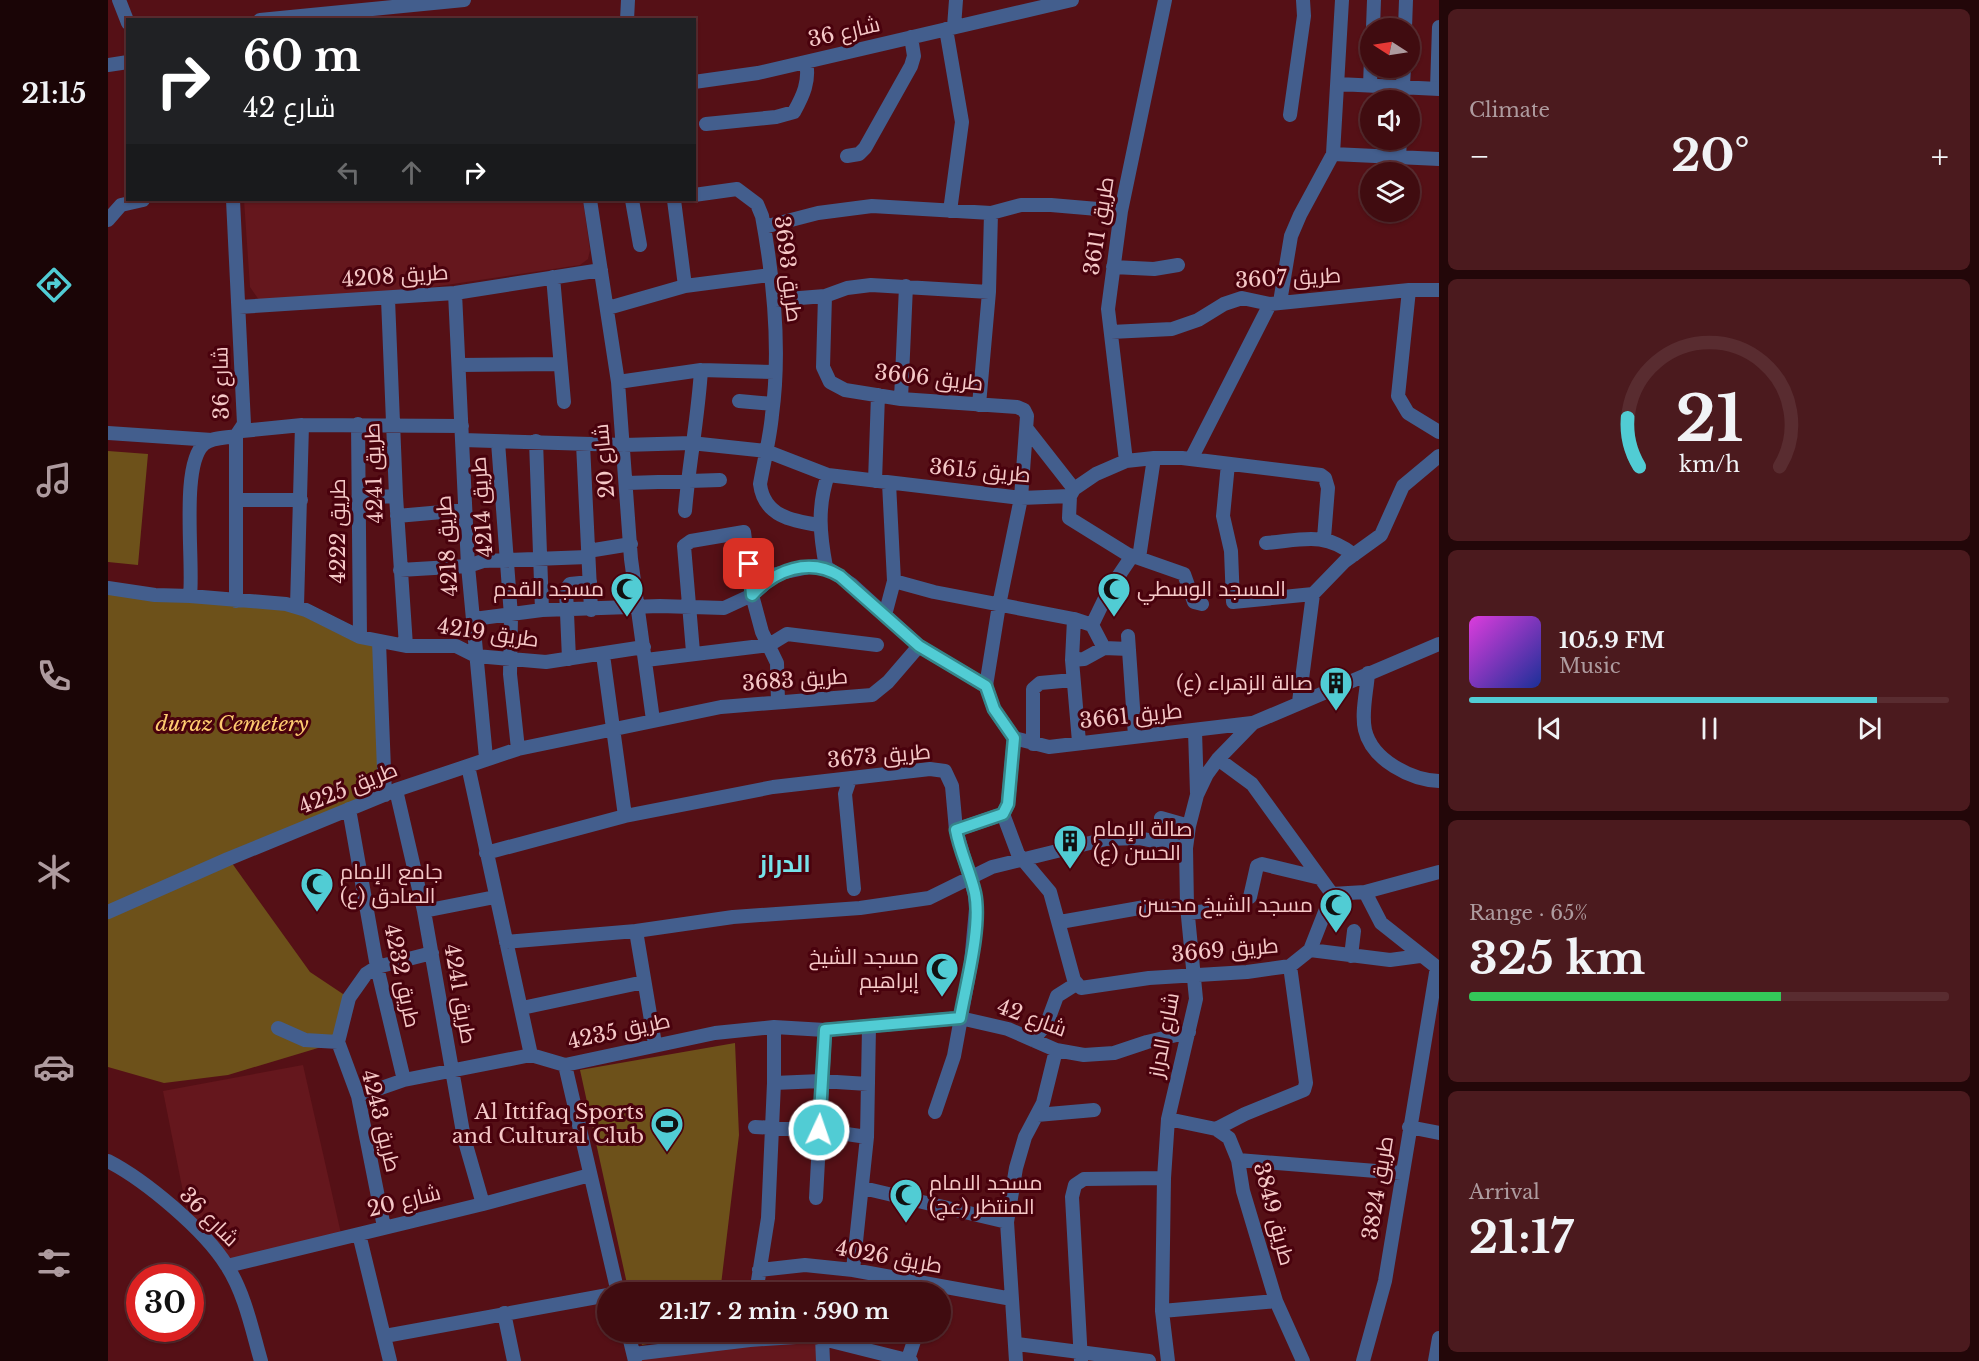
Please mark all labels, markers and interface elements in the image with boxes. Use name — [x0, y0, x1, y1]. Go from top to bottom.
street label: شارع 36 — [805, 11, 883, 54]
north arrow — [1360, 18, 1420, 78]
map controls — [1360, 18, 1420, 222]
text: 60 m — [243, 30, 361, 82]
icon: right — [144, 42, 222, 120]
text: 21:15 — [22, 77, 86, 110]
button: sound — [1360, 90, 1420, 150]
text: شارع 42 — [243, 91, 336, 124]
text: Climate — [1469, 98, 1550, 122]
text: 20° — [1671, 127, 1750, 183]
text: − — [1469, 136, 1490, 177]
text: + — [1931, 136, 1949, 177]
icon: left — [332, 156, 365, 189]
icon: ahead — [395, 156, 428, 189]
icon: right — [458, 156, 491, 189]
button: layers — [1360, 162, 1420, 222]
street label: طريق 3611 — [1078, 175, 1120, 277]
street label: طريق 3693 — [769, 214, 807, 324]
street label: طريق 4208 — [341, 259, 449, 293]
street label: طريق 3607 — [1234, 262, 1342, 294]
icon: directions — [33, 264, 75, 306]
street label: شارع 36 — [207, 346, 236, 420]
street label: طريق 3606 — [873, 359, 985, 397]
text: 21 — [1675, 380, 1743, 458]
street label: طريق 4241 — [359, 422, 389, 524]
street label: شارع 20 — [588, 423, 621, 499]
text: km/h — [1679, 452, 1740, 479]
street label: طريق 3615 — [928, 454, 1032, 488]
street label: طريق 4214 — [466, 456, 498, 558]
icon: music — [33, 459, 75, 501]
street label: طريق 4222 — [325, 478, 351, 584]
street label: طريق 4218 — [430, 495, 464, 597]
pin — [723, 538, 774, 589]
icon: arrive — [732, 547, 765, 580]
mosque icon: مسجد القدم — [609, 571, 645, 618]
mosque icon: المسجد الوسطي — [1096, 571, 1132, 618]
place label: مسجد القدم — [493, 576, 604, 603]
place label: المسجد الوسطي — [1137, 576, 1286, 605]
street label: طريق 4219 — [436, 613, 540, 653]
text: 105.9 FM — [1559, 627, 1665, 654]
text: Music — [1559, 654, 1620, 678]
icon: phone — [33, 655, 75, 697]
street label: طريق 3683 — [741, 663, 849, 697]
building icon: (ع) صالة الزهراء — [1318, 665, 1354, 712]
place label: (ع) صالة الزهراء — [1176, 670, 1313, 697]
street label: طريق 3661 — [1078, 698, 1184, 734]
park label: duraz Cemetery — [155, 711, 309, 737]
icon: previous — [1533, 712, 1566, 745]
icon: pause — [1693, 712, 1726, 745]
icon: next — [1853, 712, 1886, 745]
street label: طريق 3673 — [826, 739, 932, 773]
street label: طريق 4225 — [295, 756, 401, 820]
place label: صالة الإمام الحسن (ع) — [1093, 816, 1192, 867]
building icon: صالة الإمام الحسن (ع) — [1052, 823, 1088, 870]
district label: الدراز — [758, 849, 811, 878]
icon: climate — [33, 851, 75, 893]
place label: جامع الإمام الصادق (ع) — [340, 859, 443, 910]
mosque icon: جامع الإمام الصادق (ع) — [299, 866, 335, 913]
mosque icon: مسجد الشيخ محسن — [1318, 887, 1354, 934]
place label: مسجد الشيخ محسن — [1138, 892, 1313, 919]
text: Range · 65% — [1469, 901, 1588, 925]
street label: طريق 4232 — [378, 922, 426, 1030]
text: 325 km — [1469, 930, 1645, 986]
street label: طريق 3669 — [1170, 932, 1280, 968]
street label: طريق 4241 — [438, 942, 482, 1046]
place label: مسجد الشيخ إبراهيم — [809, 944, 919, 995]
mosque icon: مسجد الشيخ إبراهيم — [924, 951, 960, 998]
street label: شارع الدراز — [1143, 990, 1186, 1081]
street label: شارع 42 — [993, 993, 1070, 1043]
street label: طريق 4235 — [565, 1007, 673, 1055]
icon: car — [33, 1046, 75, 1088]
street label: طريق 4243 — [356, 1067, 406, 1175]
position arrow — [787, 1098, 851, 1162]
place label: Al Ittifaq Sports and Cultural Club — [452, 1099, 644, 1149]
sports icon: Al Ittifaq Sports and Cultural Club — [649, 1106, 685, 1153]
street label: طريق 3824 — [1357, 1134, 1399, 1242]
street label: طريق 3849 — [1248, 1160, 1300, 1268]
place label: مسجد الامام المنتظر (عج) — [929, 1170, 1042, 1221]
mosque icon: مسجد الامام المنتظر (عج) — [888, 1177, 924, 1224]
street label: شارع 20 — [365, 1179, 444, 1224]
text: Arrival — [1469, 1180, 1540, 1204]
street label: شارع 36 — [173, 1182, 244, 1253]
text: 21:17 — [1469, 1209, 1574, 1265]
street label: طريق 4026 — [834, 1235, 944, 1279]
icon: filters — [33, 1242, 75, 1284]
speed limit sign: 30 — [126, 1264, 204, 1342]
text: 21:17 · 2 min · 590 m — [659, 1298, 889, 1325]

